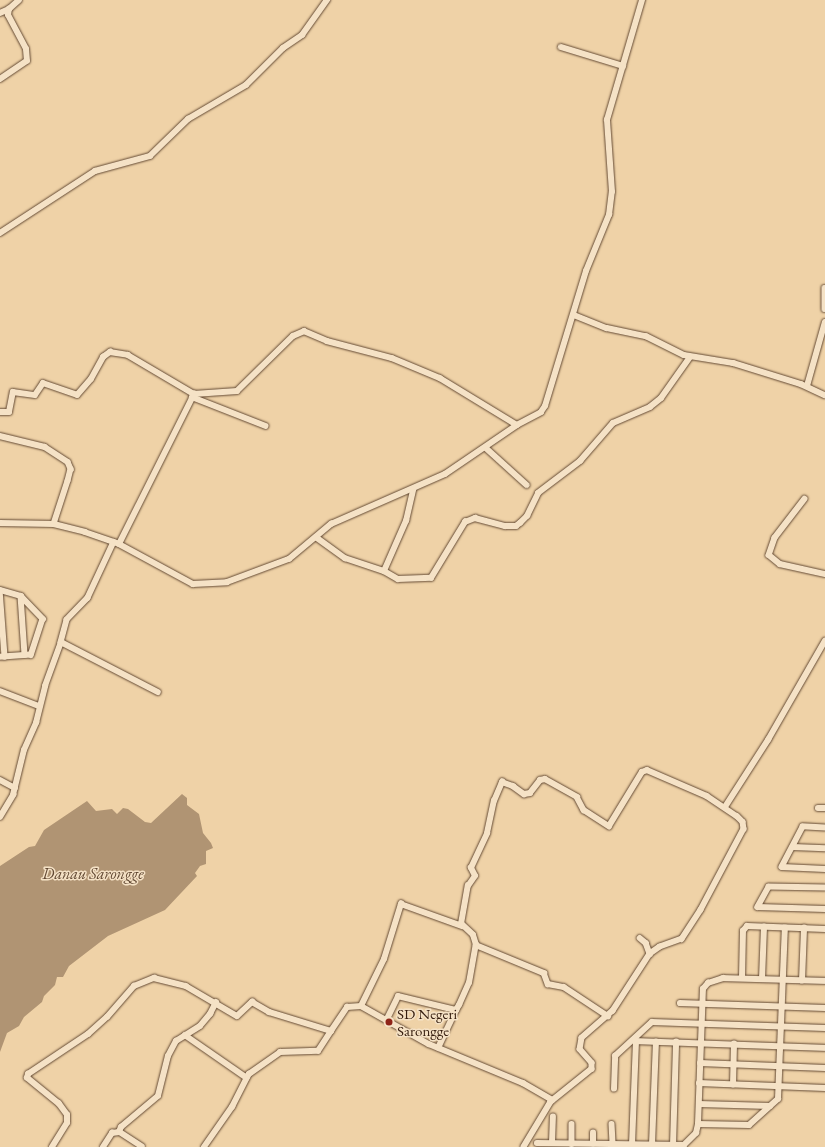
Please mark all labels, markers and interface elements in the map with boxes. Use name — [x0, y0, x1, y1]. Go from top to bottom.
water label: Danau Sarongge — [42, 864, 144, 884]
place label: SD Negeri Sarongge — [397, 1004, 457, 1039]
marker: SD Negeri Sarongge — [384, 1017, 394, 1027]

